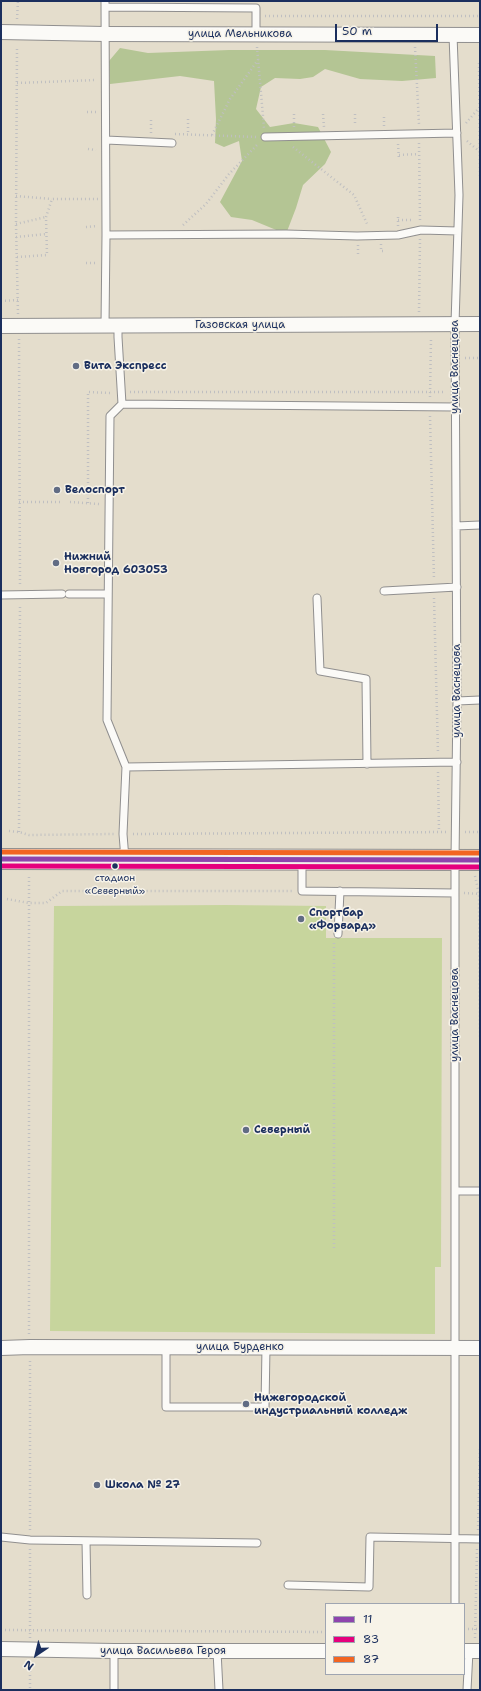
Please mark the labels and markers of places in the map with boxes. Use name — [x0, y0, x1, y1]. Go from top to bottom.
place label: Вита Экспресс — [84, 359, 167, 373]
marker: Вита Экспресс — [71, 361, 81, 371]
place label: Велоспорт — [65, 483, 125, 497]
marker: Велоспорт — [52, 485, 62, 495]
place label: Нижний Новгород 603053 — [64, 550, 168, 576]
marker: Нижний Новгород 603053 — [51, 558, 61, 568]
marker: стадион «Северный» — [110, 861, 120, 871]
place label: стадион «Северный» — [85, 872, 145, 896]
place label: Спортбар «Форвард» — [309, 906, 376, 932]
marker: Спортбар «Форвард» — [296, 914, 306, 924]
place label: Северный — [254, 1123, 310, 1137]
marker: Северный — [241, 1125, 251, 1135]
place label: Нижегородской индустриальный колледж — [254, 1391, 407, 1417]
marker: Нижегородской индустриальный колледж — [241, 1399, 251, 1409]
place label: Школа № 27 — [105, 1478, 180, 1492]
marker: Школа № 27 — [92, 1480, 102, 1490]

